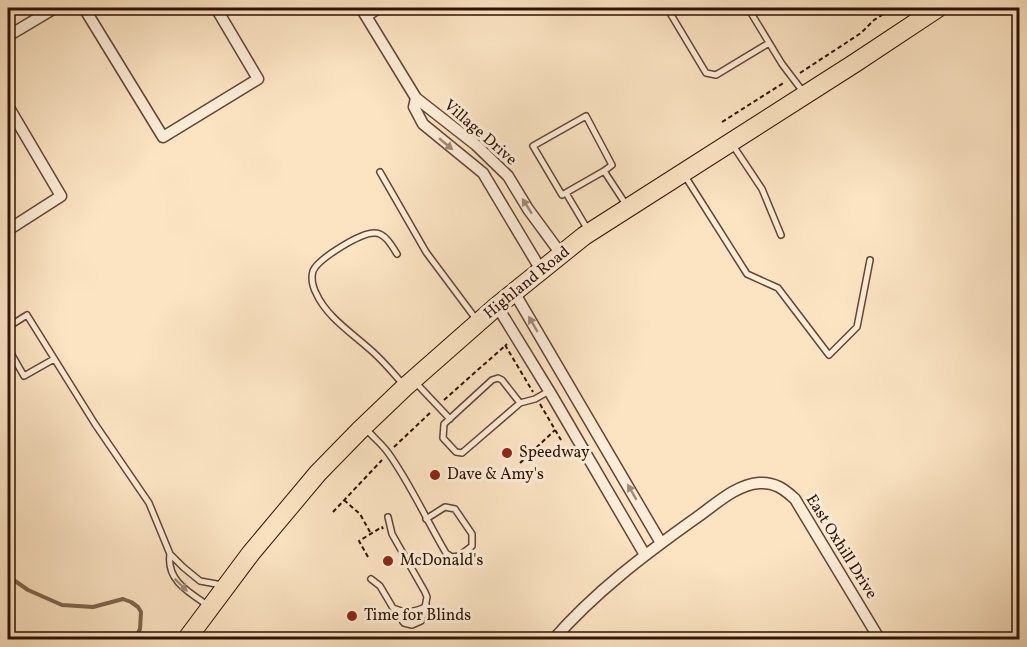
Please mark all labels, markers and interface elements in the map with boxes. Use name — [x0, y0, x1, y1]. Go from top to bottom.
street label: Village Drive — [439, 95, 521, 171]
one-way arrow — [438, 137, 454, 150]
one-way arrow — [521, 198, 532, 215]
street label: Highland Road — [479, 241, 575, 325]
one-way arrow — [528, 315, 538, 332]
place label: Speedway — [519, 442, 590, 464]
marker: Speedway — [500, 446, 514, 460]
place label: Dave & Amy's — [447, 464, 544, 486]
marker: Dave & Amy's — [428, 468, 442, 482]
one-way arrow — [626, 484, 637, 500]
street label: East Oxhill Drive — [800, 491, 882, 603]
place label: McDonald's — [400, 550, 483, 572]
marker: McDonald's — [381, 554, 395, 568]
one-way arrow — [174, 578, 188, 593]
place label: Time for Blinds — [364, 605, 471, 627]
marker: Time for Blinds — [345, 609, 359, 623]

